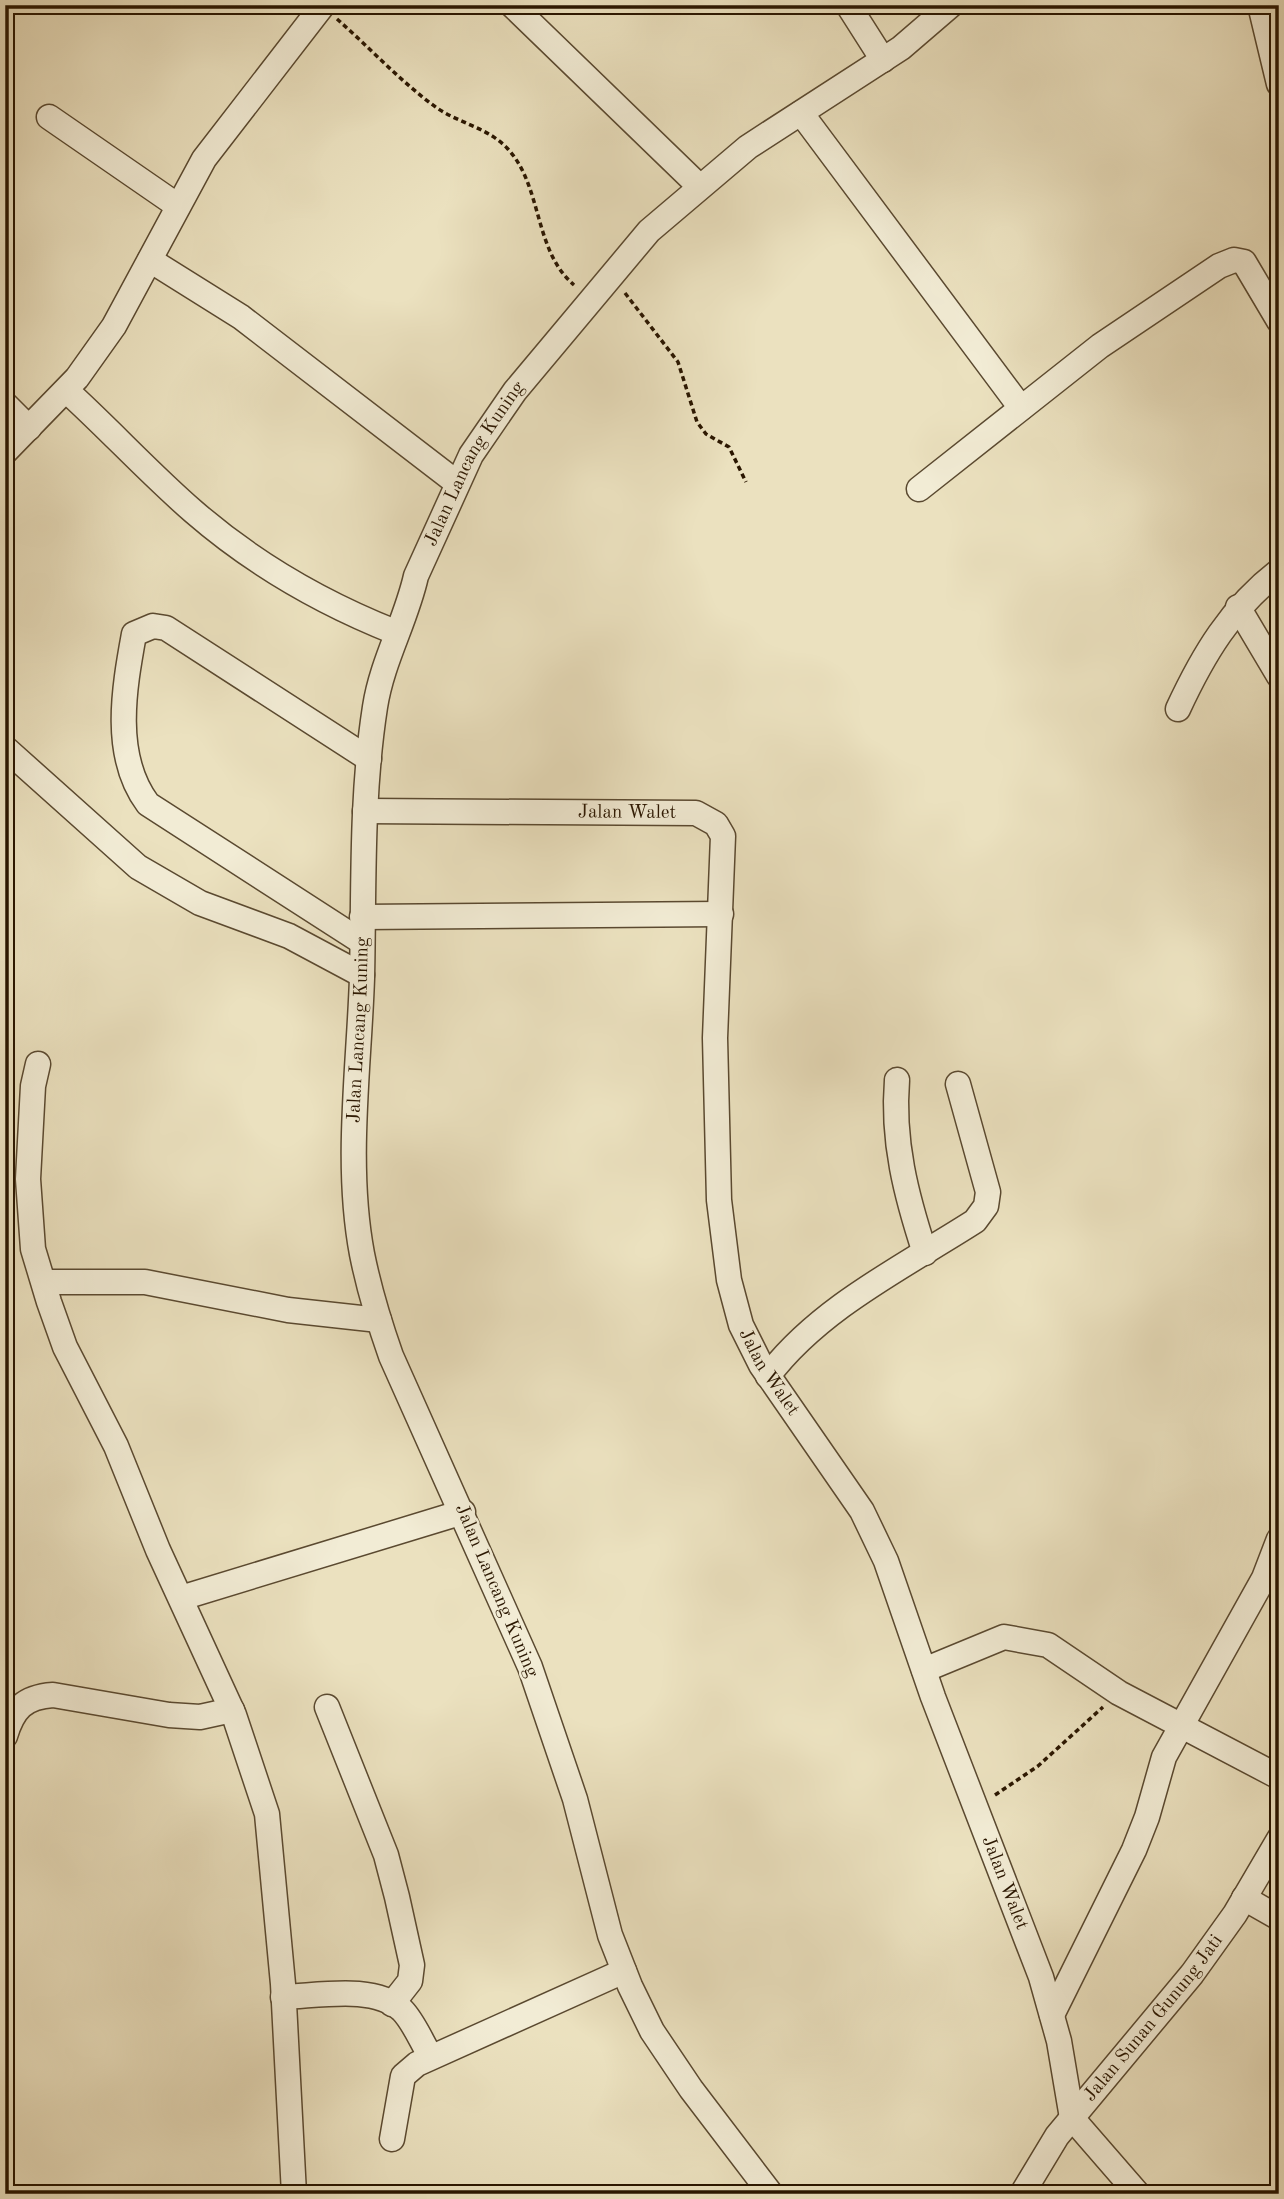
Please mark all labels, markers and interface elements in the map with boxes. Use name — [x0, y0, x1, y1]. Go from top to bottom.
street label: Jalan Lancang Kuning — [421, 377, 529, 549]
street label: Jalan Walet — [578, 803, 676, 822]
street label: Jalan Lancang Kuning — [345, 936, 372, 1123]
street label: Jalan Walet — [735, 1326, 803, 1419]
street label: Jalan Lancang Kuning — [451, 1502, 541, 1681]
street label: Jalan Walet — [978, 1834, 1031, 1932]
street label: Jalan Sunan Gunung Jati — [1080, 1931, 1226, 2105]

